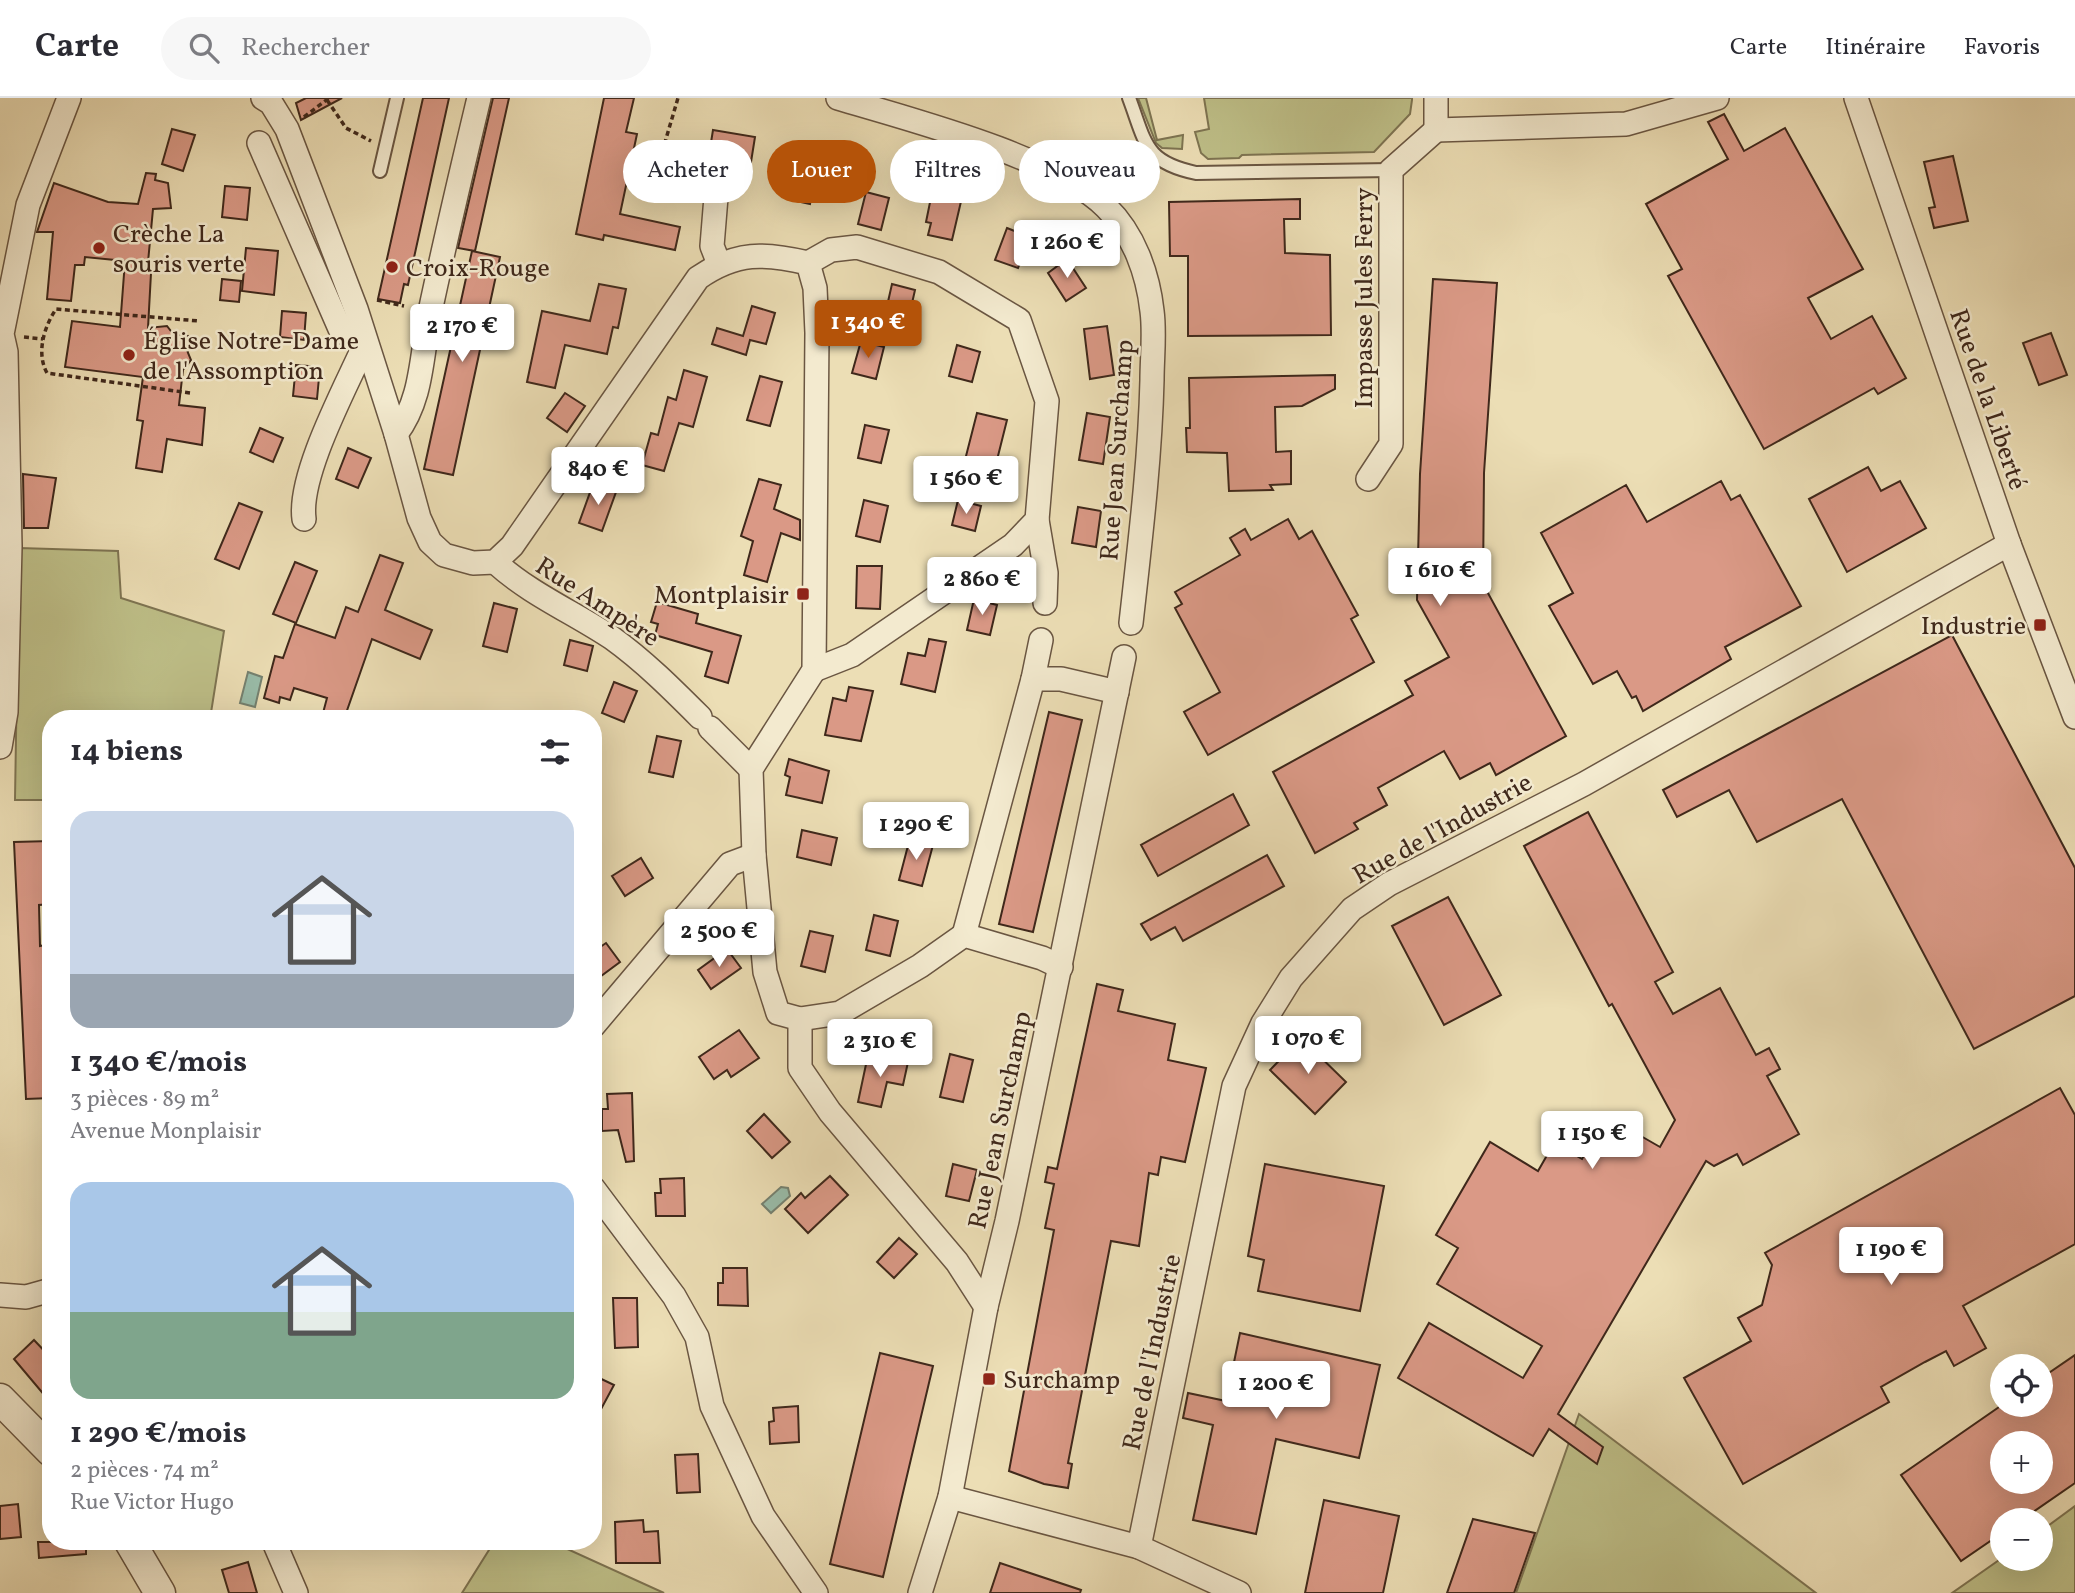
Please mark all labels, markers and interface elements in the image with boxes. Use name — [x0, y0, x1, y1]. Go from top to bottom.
search box — [161, 17, 651, 80]
text: Carte — [35, 25, 119, 71]
icon: search — [185, 29, 223, 67]
text: Rechercher — [241, 30, 370, 66]
text: Carte — [1730, 31, 1787, 65]
text: Itinéraire — [1825, 31, 1926, 65]
text: Favoris — [1964, 31, 2040, 65]
chip: Acheter — [623, 140, 753, 203]
chip: Louer — [767, 140, 876, 203]
chip: Filtres — [890, 140, 1005, 203]
chip: Nouveau — [1019, 140, 1160, 203]
street label: Impasse Jules Ferry — [1347, 188, 1383, 408]
place label: Crèche La souris verte — [113, 217, 245, 283]
pin: 1 260 € — [1002, 220, 1132, 280]
text: 1 260 € — [1030, 227, 1104, 259]
marker: Crèche La souris verte — [91, 240, 107, 256]
place label: Croix-Rouge — [406, 251, 550, 287]
marker: Croix-Rouge — [384, 259, 400, 275]
pin: 1 340 € — [803, 300, 933, 360]
pin: 2 170 € — [397, 304, 527, 364]
street label: Rue de la Liberté — [1939, 304, 2035, 495]
text: 1 340 € — [831, 307, 905, 339]
text: 2 170 € — [426, 311, 498, 343]
place label: Église Notre-Dame de l'Assomption — [143, 324, 359, 390]
street label: Rue Jean Surchamp — [1092, 338, 1144, 562]
marker: Église Notre-Dame de l'Assomption — [121, 347, 137, 363]
pin: 840 € — [549, 448, 647, 507]
text: 840 € — [567, 454, 629, 486]
pin: 1 560 € — [901, 456, 1031, 516]
text: 1 560 € — [929, 463, 1003, 495]
pin: 1 610 € — [1375, 548, 1505, 608]
street label: Rue Ampère — [528, 549, 666, 656]
text: 1 610 € — [1404, 555, 1476, 587]
pin: 2 860 € — [917, 558, 1047, 617]
text: 2 860 € — [943, 564, 1021, 596]
place label: Montplaisir — [654, 578, 789, 614]
marker: Montplaisir — [795, 586, 811, 602]
place label: Industrie — [1921, 609, 2026, 645]
marker: Industrie — [2032, 617, 2048, 633]
text: 14 biens — [70, 731, 183, 773]
icon: filters — [536, 733, 574, 771]
street label: Rue de l'Industrie — [1347, 765, 1539, 894]
pin: 1 290 € — [851, 802, 981, 862]
text: 1 290 € — [879, 809, 953, 841]
icon: home — [259, 857, 385, 983]
pin: 2 500 € — [654, 910, 784, 969]
text: 2 500 € — [680, 916, 758, 948]
street label: Rue Jean Surchamp — [960, 1008, 1042, 1233]
pin: 1 070 € — [1243, 1016, 1373, 1076]
pin: 2 310 € — [815, 1020, 945, 1079]
text: 1 070 € — [1271, 1023, 1345, 1055]
text: 2 310 € — [843, 1026, 917, 1058]
text: 1 340 €/mois — [70, 1042, 247, 1084]
text: 3 pièces · 89 m² — [70, 1084, 219, 1116]
pin: 1 150 € — [1527, 1112, 1657, 1171]
text: Avenue Monplaisir — [70, 1116, 261, 1148]
text: 1 150 € — [1557, 1118, 1627, 1150]
icon: home — [259, 1228, 385, 1354]
pin: 1 190 € — [1826, 1228, 1956, 1287]
text: 1 190 € — [1855, 1234, 1927, 1266]
street label: Rue de l'Industrie — [1115, 1251, 1191, 1454]
map controls — [1990, 1354, 2053, 1571]
button: locate — [1990, 1354, 2053, 1417]
pin: 1 200 € — [1211, 1362, 1341, 1421]
place label: Surchamp — [1003, 1363, 1120, 1399]
text: 1 200 € — [1238, 1368, 1314, 1400]
marker: Surchamp — [981, 1371, 997, 1387]
text: 1 290 €/mois — [70, 1413, 247, 1455]
button: + — [1990, 1431, 2053, 1494]
text: 2 pièces · 74 m² — [70, 1455, 219, 1487]
text: Rue Victor Hugo — [70, 1487, 234, 1519]
button: − — [1990, 1508, 2053, 1571]

